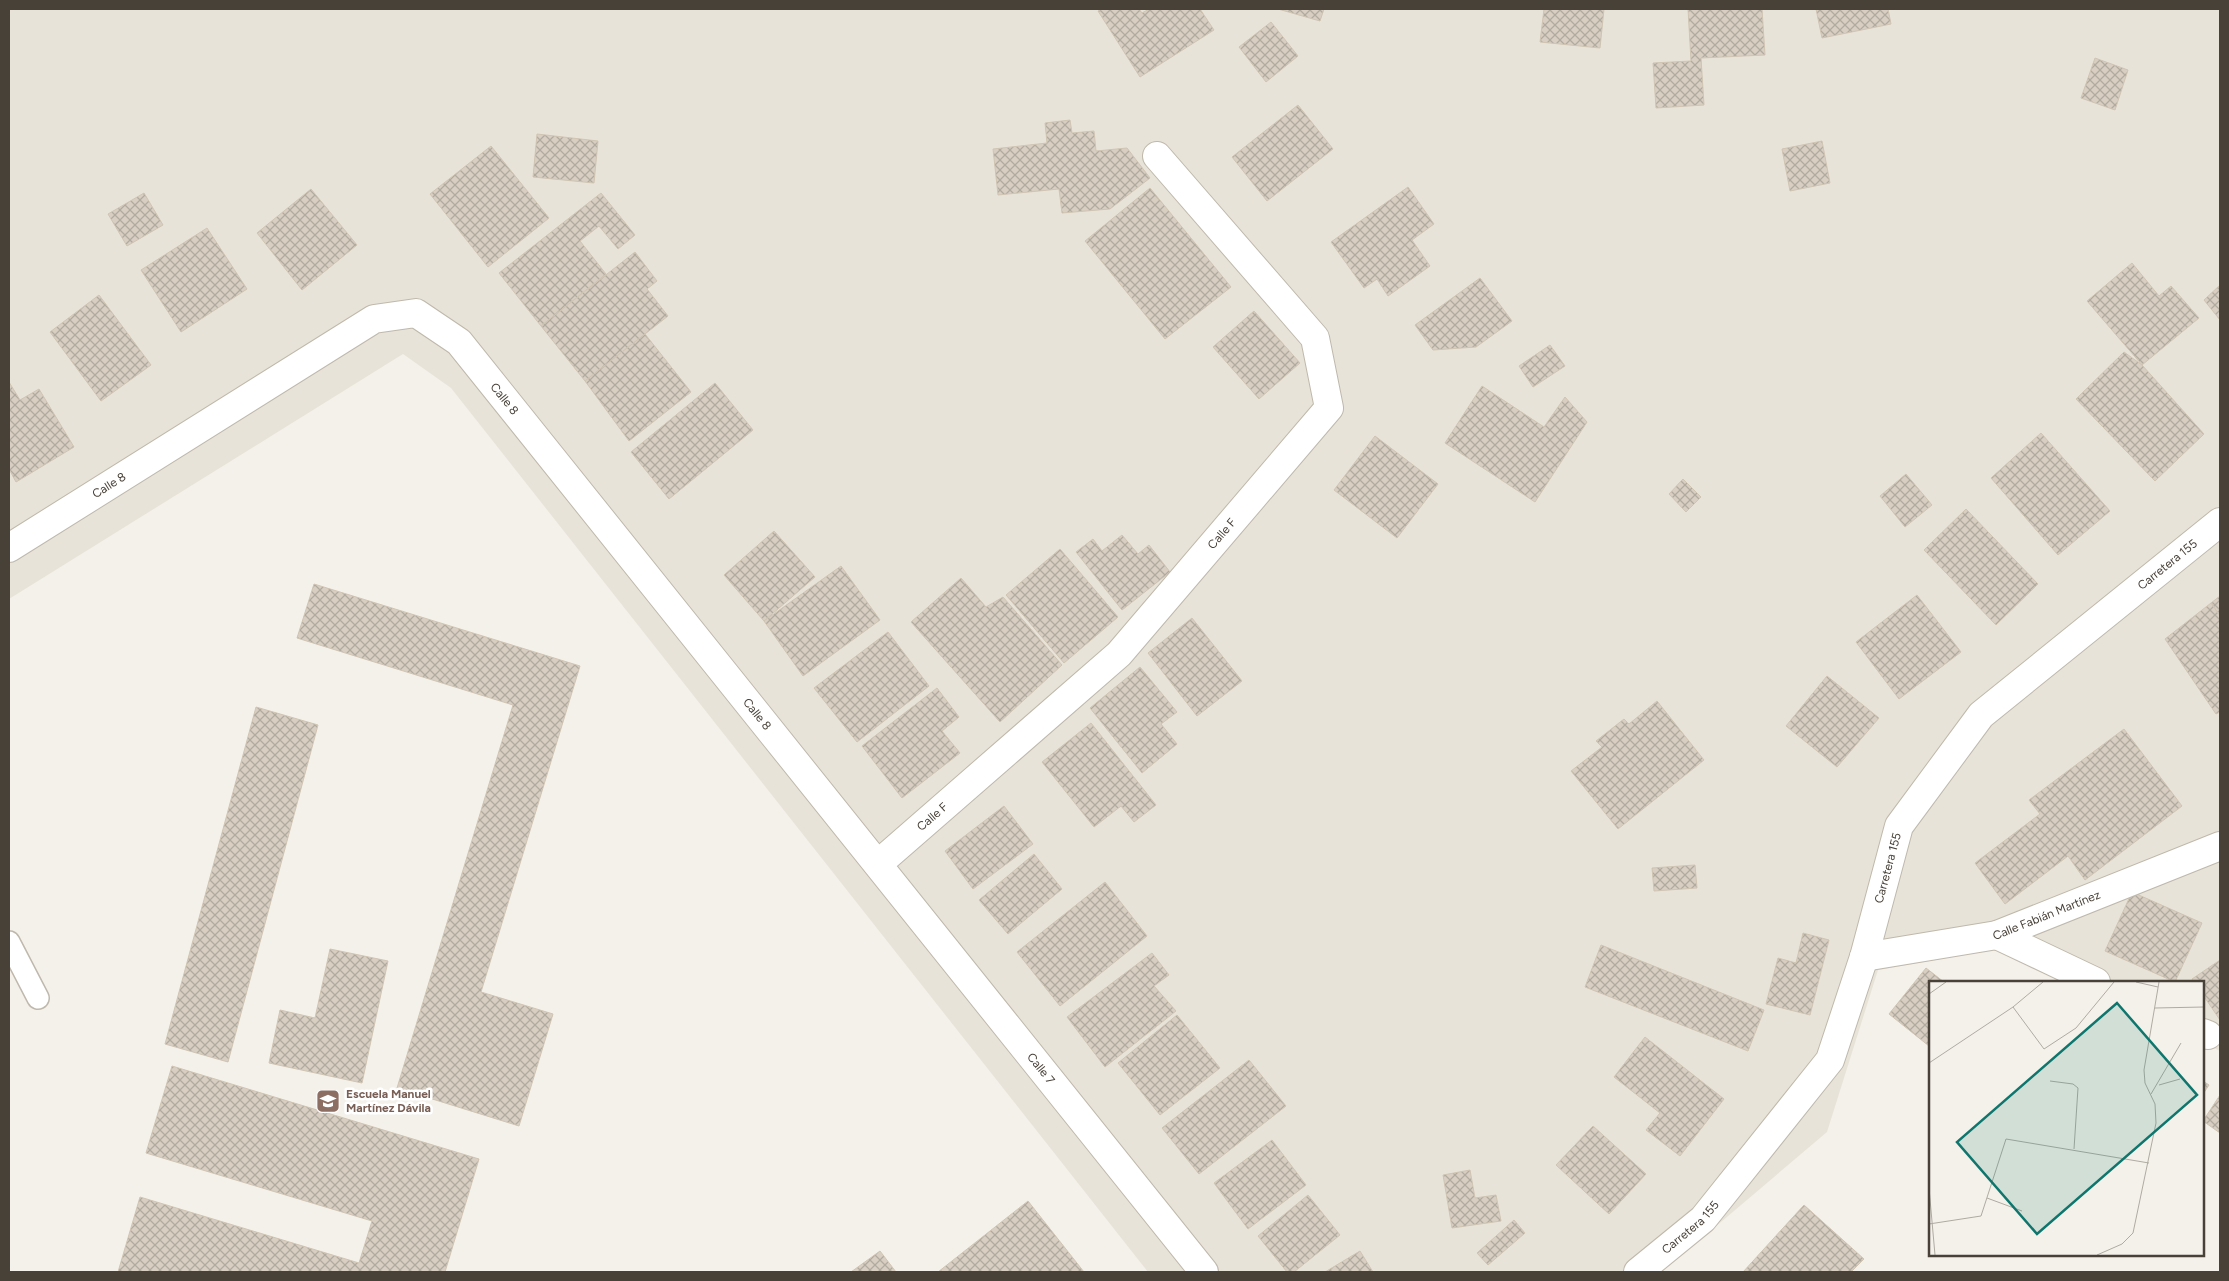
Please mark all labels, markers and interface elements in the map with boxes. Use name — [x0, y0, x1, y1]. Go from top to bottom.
street label: Calle 8 — [488, 380, 522, 418]
street label: Calle 8 — [90, 470, 128, 501]
street label: Calle F — [1205, 515, 1239, 552]
street label: Carretera 155 — [2135, 536, 2200, 593]
street label: Calle 8 — [740, 695, 774, 733]
street label: Calle F — [914, 799, 951, 834]
street label: Carretera 155 — [1872, 831, 1904, 905]
street label: Calle Fabián Martínez — [1991, 887, 2102, 943]
inset map — [1929, 981, 2204, 1256]
street label: Calle 7 — [1024, 1050, 1058, 1087]
place label: Escuela Manuel Martínez Dávila — [346, 1087, 431, 1115]
school or university icon: Escuela Manuel Martínez Dávila — [315, 1088, 341, 1114]
street label: Carretera 155 — [1659, 1198, 1722, 1257]

